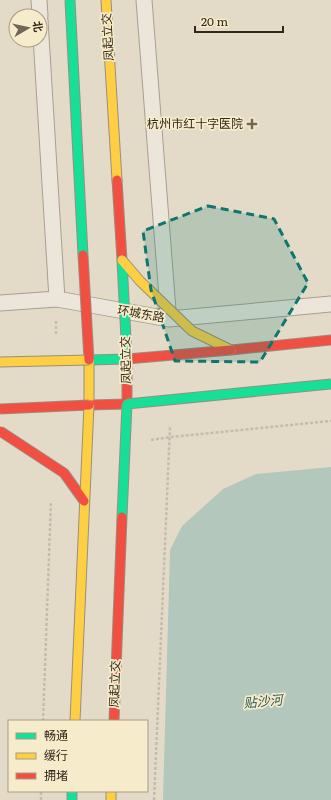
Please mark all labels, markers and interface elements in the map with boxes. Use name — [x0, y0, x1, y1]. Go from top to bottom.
north arrow — [8, 8, 48, 48]
scale bar — [195, 8, 283, 34]
text: 20 m — [201, 12, 228, 30]
street label: 凤起立交 — [97, 13, 117, 61]
text: 北 — [30, 20, 48, 33]
place label: 杭州市红十字医院 — [147, 114, 243, 132]
marker: 杭州市红十字医院 — [246, 118, 258, 130]
street label: 环城东路 — [116, 300, 166, 326]
street label: 凤起立交 — [116, 336, 134, 384]
street label: 凤起立交 — [104, 660, 124, 708]
water label: 贴沙河 — [243, 689, 286, 712]
legend — [8, 720, 148, 792]
text: 畅通 — [44, 726, 68, 744]
text: 缓行 — [44, 746, 68, 764]
text: 拥堵 — [44, 766, 68, 784]

